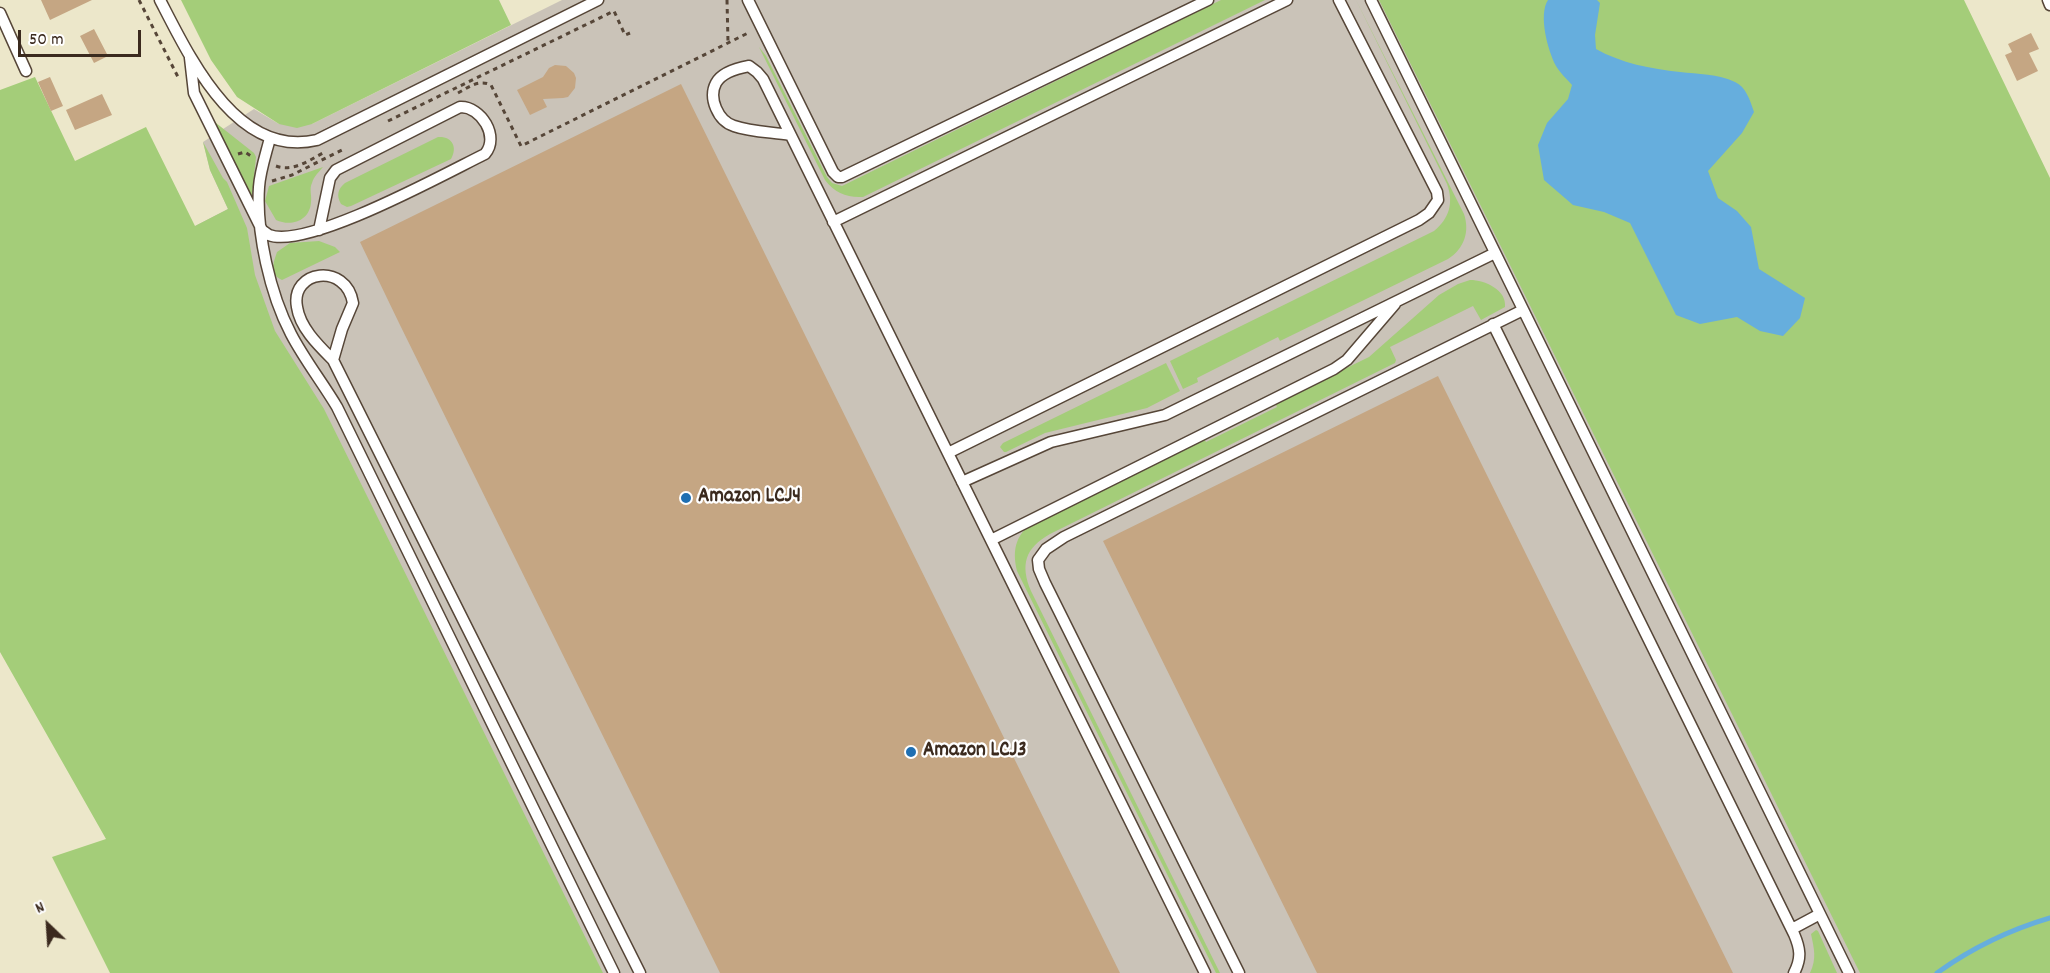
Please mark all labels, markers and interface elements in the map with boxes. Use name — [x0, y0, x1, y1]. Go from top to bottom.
scale bar — [21, 18, 144, 56]
text: 50 m — [29, 28, 64, 53]
place label: Amazon LCJ4 — [698, 485, 801, 511]
marker: Amazon LCJ4 — [679, 491, 693, 505]
place label: Amazon LCJ3 — [923, 739, 1027, 765]
marker: Amazon LCJ3 — [904, 745, 918, 759]
north arrow — [18, 895, 78, 955]
text: N — [32, 896, 49, 920]

